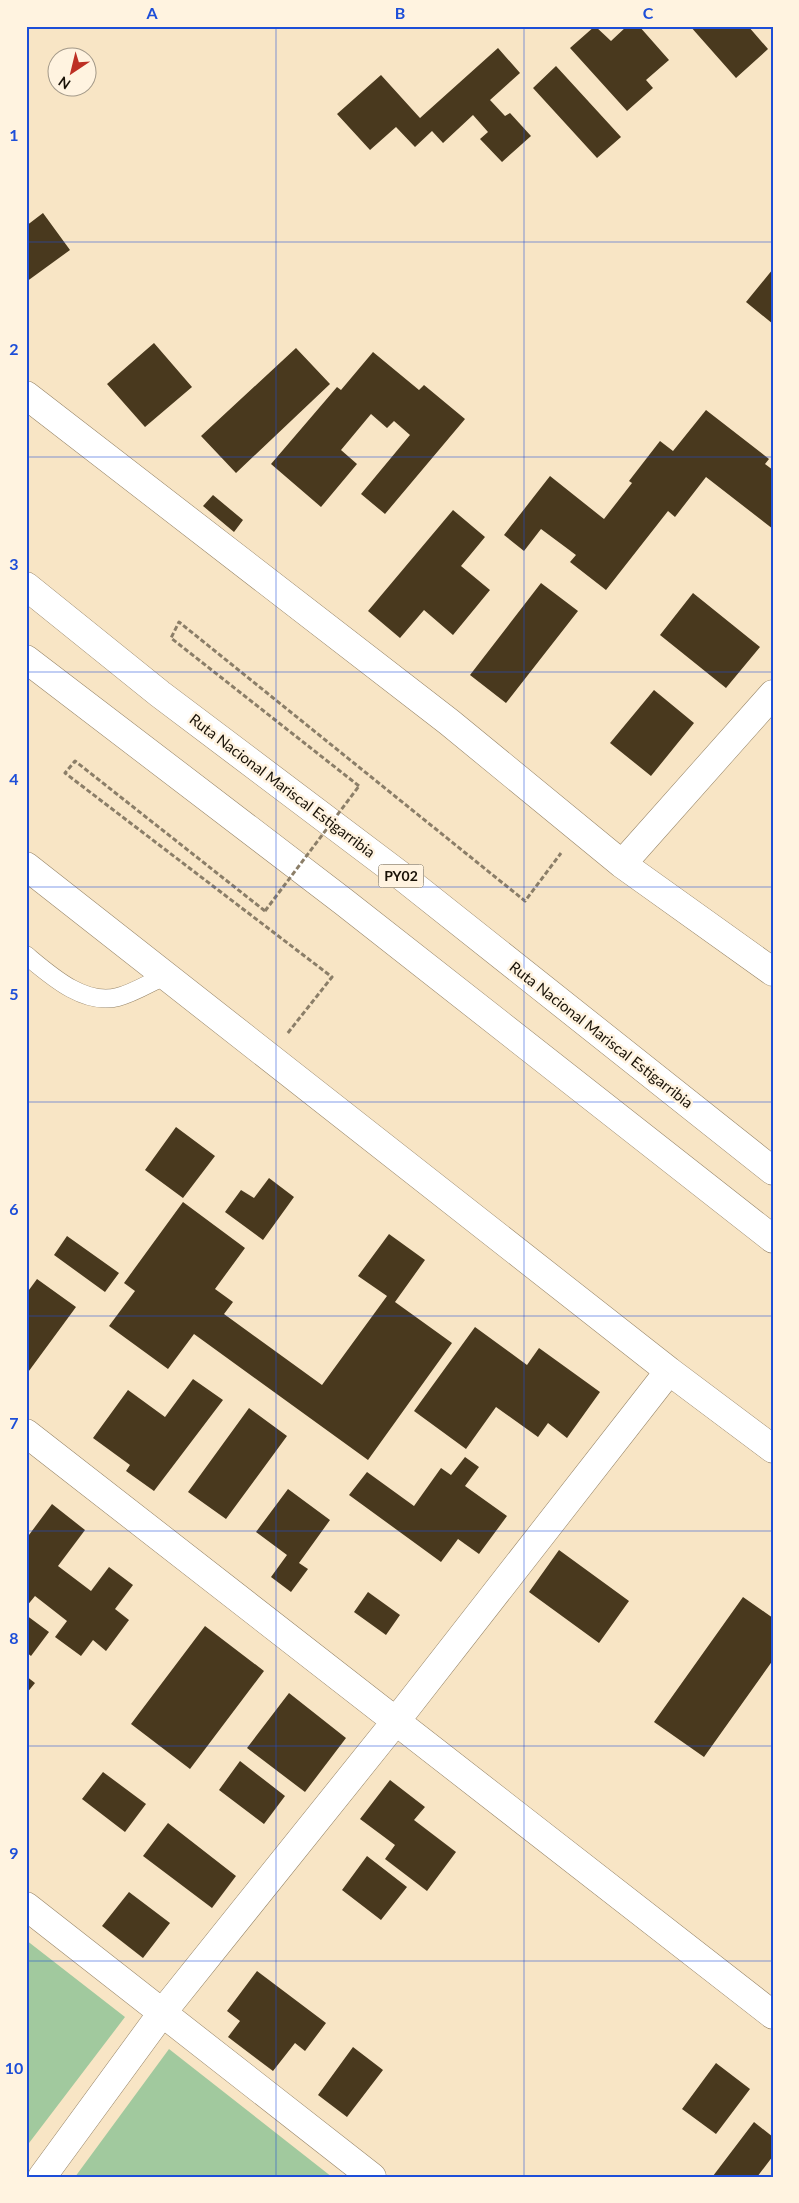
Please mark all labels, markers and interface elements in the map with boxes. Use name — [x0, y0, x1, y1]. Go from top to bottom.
text: A — [145, 3, 158, 22]
text: B — [395, 3, 405, 22]
text: C — [643, 3, 654, 22]
north arrow — [48, 48, 98, 98]
text: N — [55, 73, 74, 93]
text: 1 — [9, 125, 19, 144]
text: 2 — [9, 339, 19, 358]
text: 3 — [9, 554, 19, 573]
street label: Ruta Nacional Mariscal Estigarribia — [186, 710, 379, 861]
text: 4 — [9, 769, 19, 788]
road number: PY02 — [378, 864, 424, 888]
street label: Ruta Nacional Mariscal Estigarribia — [506, 957, 697, 1111]
text: 5 — [9, 984, 19, 1003]
text: 6 — [9, 1199, 19, 1218]
text: 7 — [9, 1413, 19, 1432]
text: 8 — [9, 1628, 19, 1647]
text: 9 — [9, 1843, 19, 1862]
text: 10 — [5, 2058, 23, 2077]

